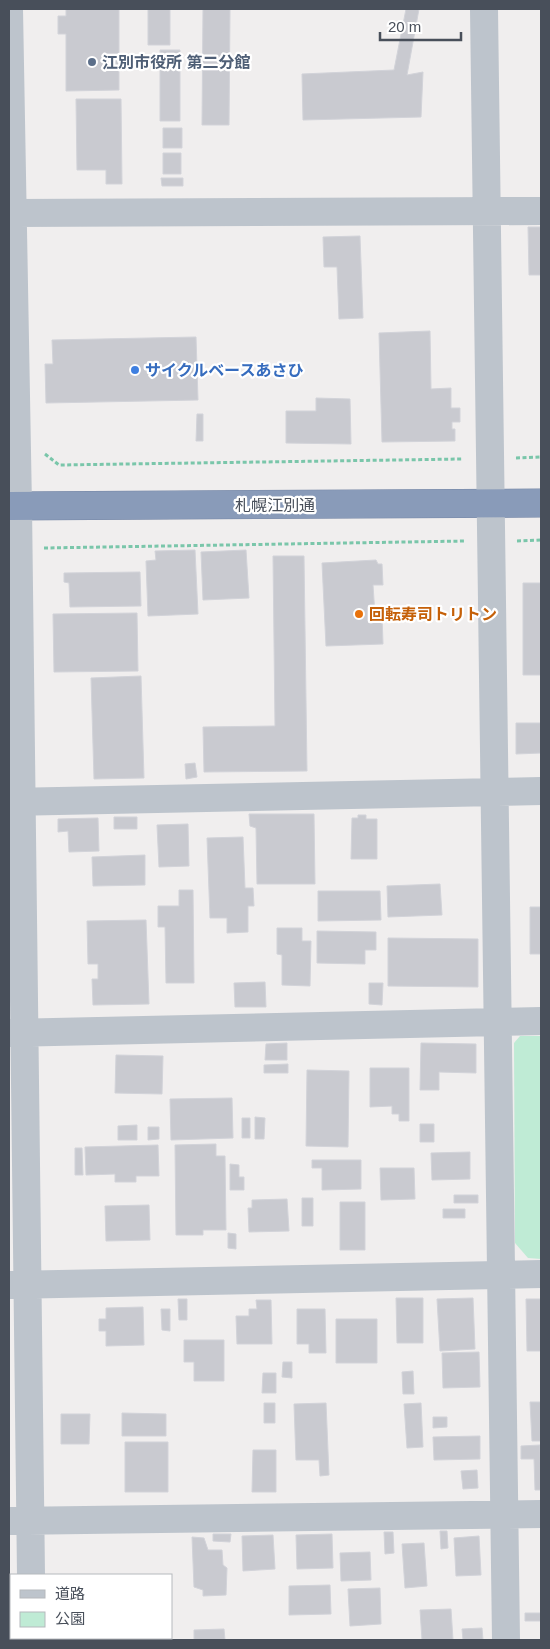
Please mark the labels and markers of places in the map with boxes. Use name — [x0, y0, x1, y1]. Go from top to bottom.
place label: 江別市役所 第二分館 — [102, 54, 250, 71]
marker: 江別市役所 第二分館 — [86, 56, 98, 68]
place label: サイクルベースあさひ — [145, 362, 303, 379]
marker: サイクルベースあさひ — [129, 364, 141, 376]
place label: 回転寿司トリトン — [369, 606, 497, 623]
marker: 回転寿司トリトン — [353, 608, 365, 620]

